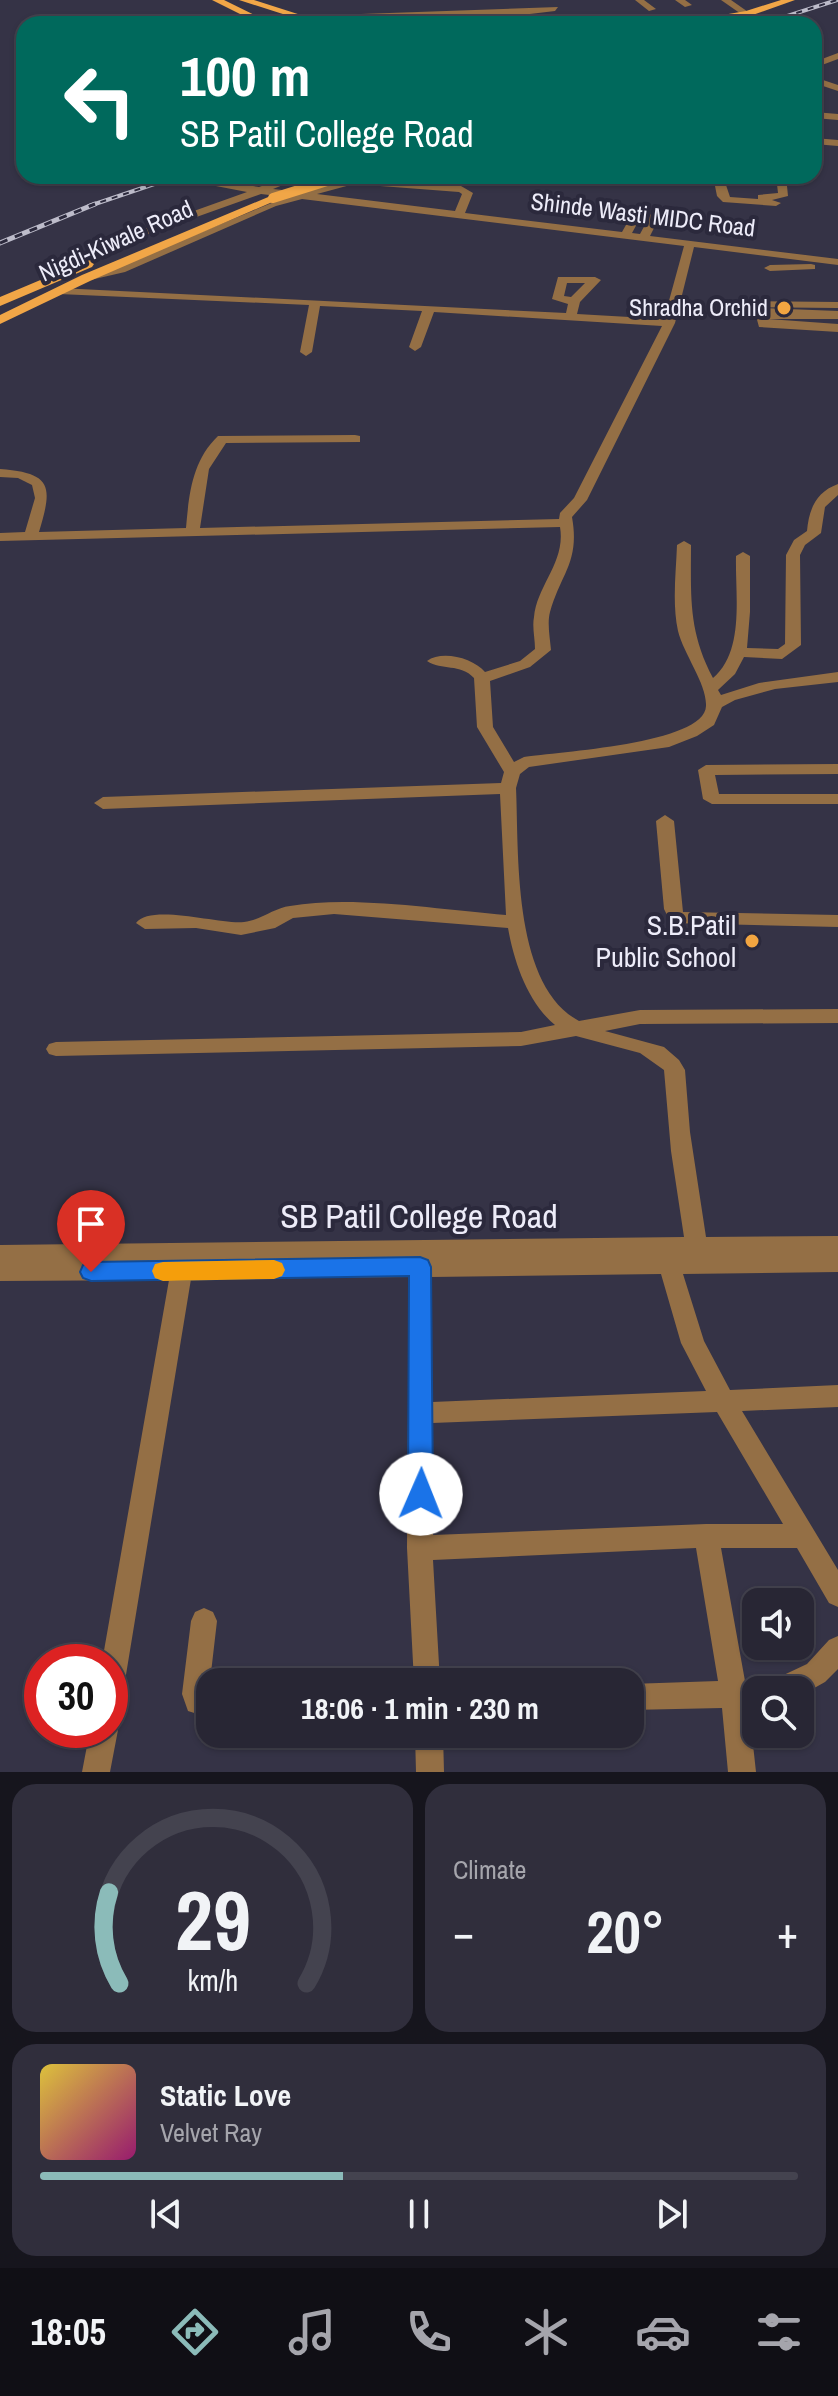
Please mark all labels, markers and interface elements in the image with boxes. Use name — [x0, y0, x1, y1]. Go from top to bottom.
text: 100 m — [180, 38, 310, 113]
icon: left — [48, 48, 152, 152]
text: SB Patil College Road — [180, 110, 474, 158]
street label: Shinde Wasti MIDC Road — [529, 184, 757, 244]
street label: Nigdi-Kiwale Road — [34, 192, 198, 288]
place label: Shradha Orchid — [629, 291, 768, 323]
marker: Shradha Orchid — [775, 299, 793, 317]
place label: S.B.Patil Public School — [596, 906, 736, 976]
marker: S.B.Patil Public School — [743, 932, 761, 950]
pin — [57, 1190, 125, 1272]
street label: SB Patil College Road — [280, 1193, 558, 1239]
icon: arrive — [69, 1202, 113, 1246]
position arrow — [379, 1452, 463, 1536]
map controls — [742, 1588, 814, 1748]
button: sound — [742, 1588, 814, 1660]
speed limit sign: 30 — [24, 1644, 128, 1748]
button: search — [742, 1676, 814, 1748]
text: 18:06 · 1 min · 230 m — [301, 1688, 539, 1728]
text: Climate — [453, 1852, 526, 1887]
text: 29 — [175, 1864, 250, 1976]
text: 20° — [586, 1891, 665, 1972]
text: − — [453, 1902, 474, 1962]
text: + — [777, 1902, 798, 1962]
text: km/h — [187, 1961, 238, 2000]
text: Static Love — [160, 2075, 291, 2115]
text: Velvet Ray — [160, 2115, 262, 2150]
icon: previous — [144, 2192, 188, 2236]
icon: pause — [397, 2192, 441, 2236]
icon: next — [650, 2192, 694, 2236]
icon: directions — [167, 2304, 223, 2360]
icon: music — [284, 2304, 340, 2360]
icon: phone — [401, 2304, 457, 2360]
icon: climate — [518, 2304, 574, 2360]
icon: car — [635, 2304, 691, 2360]
icon: filters — [751, 2304, 807, 2360]
text: 18:05 — [30, 2308, 106, 2356]

